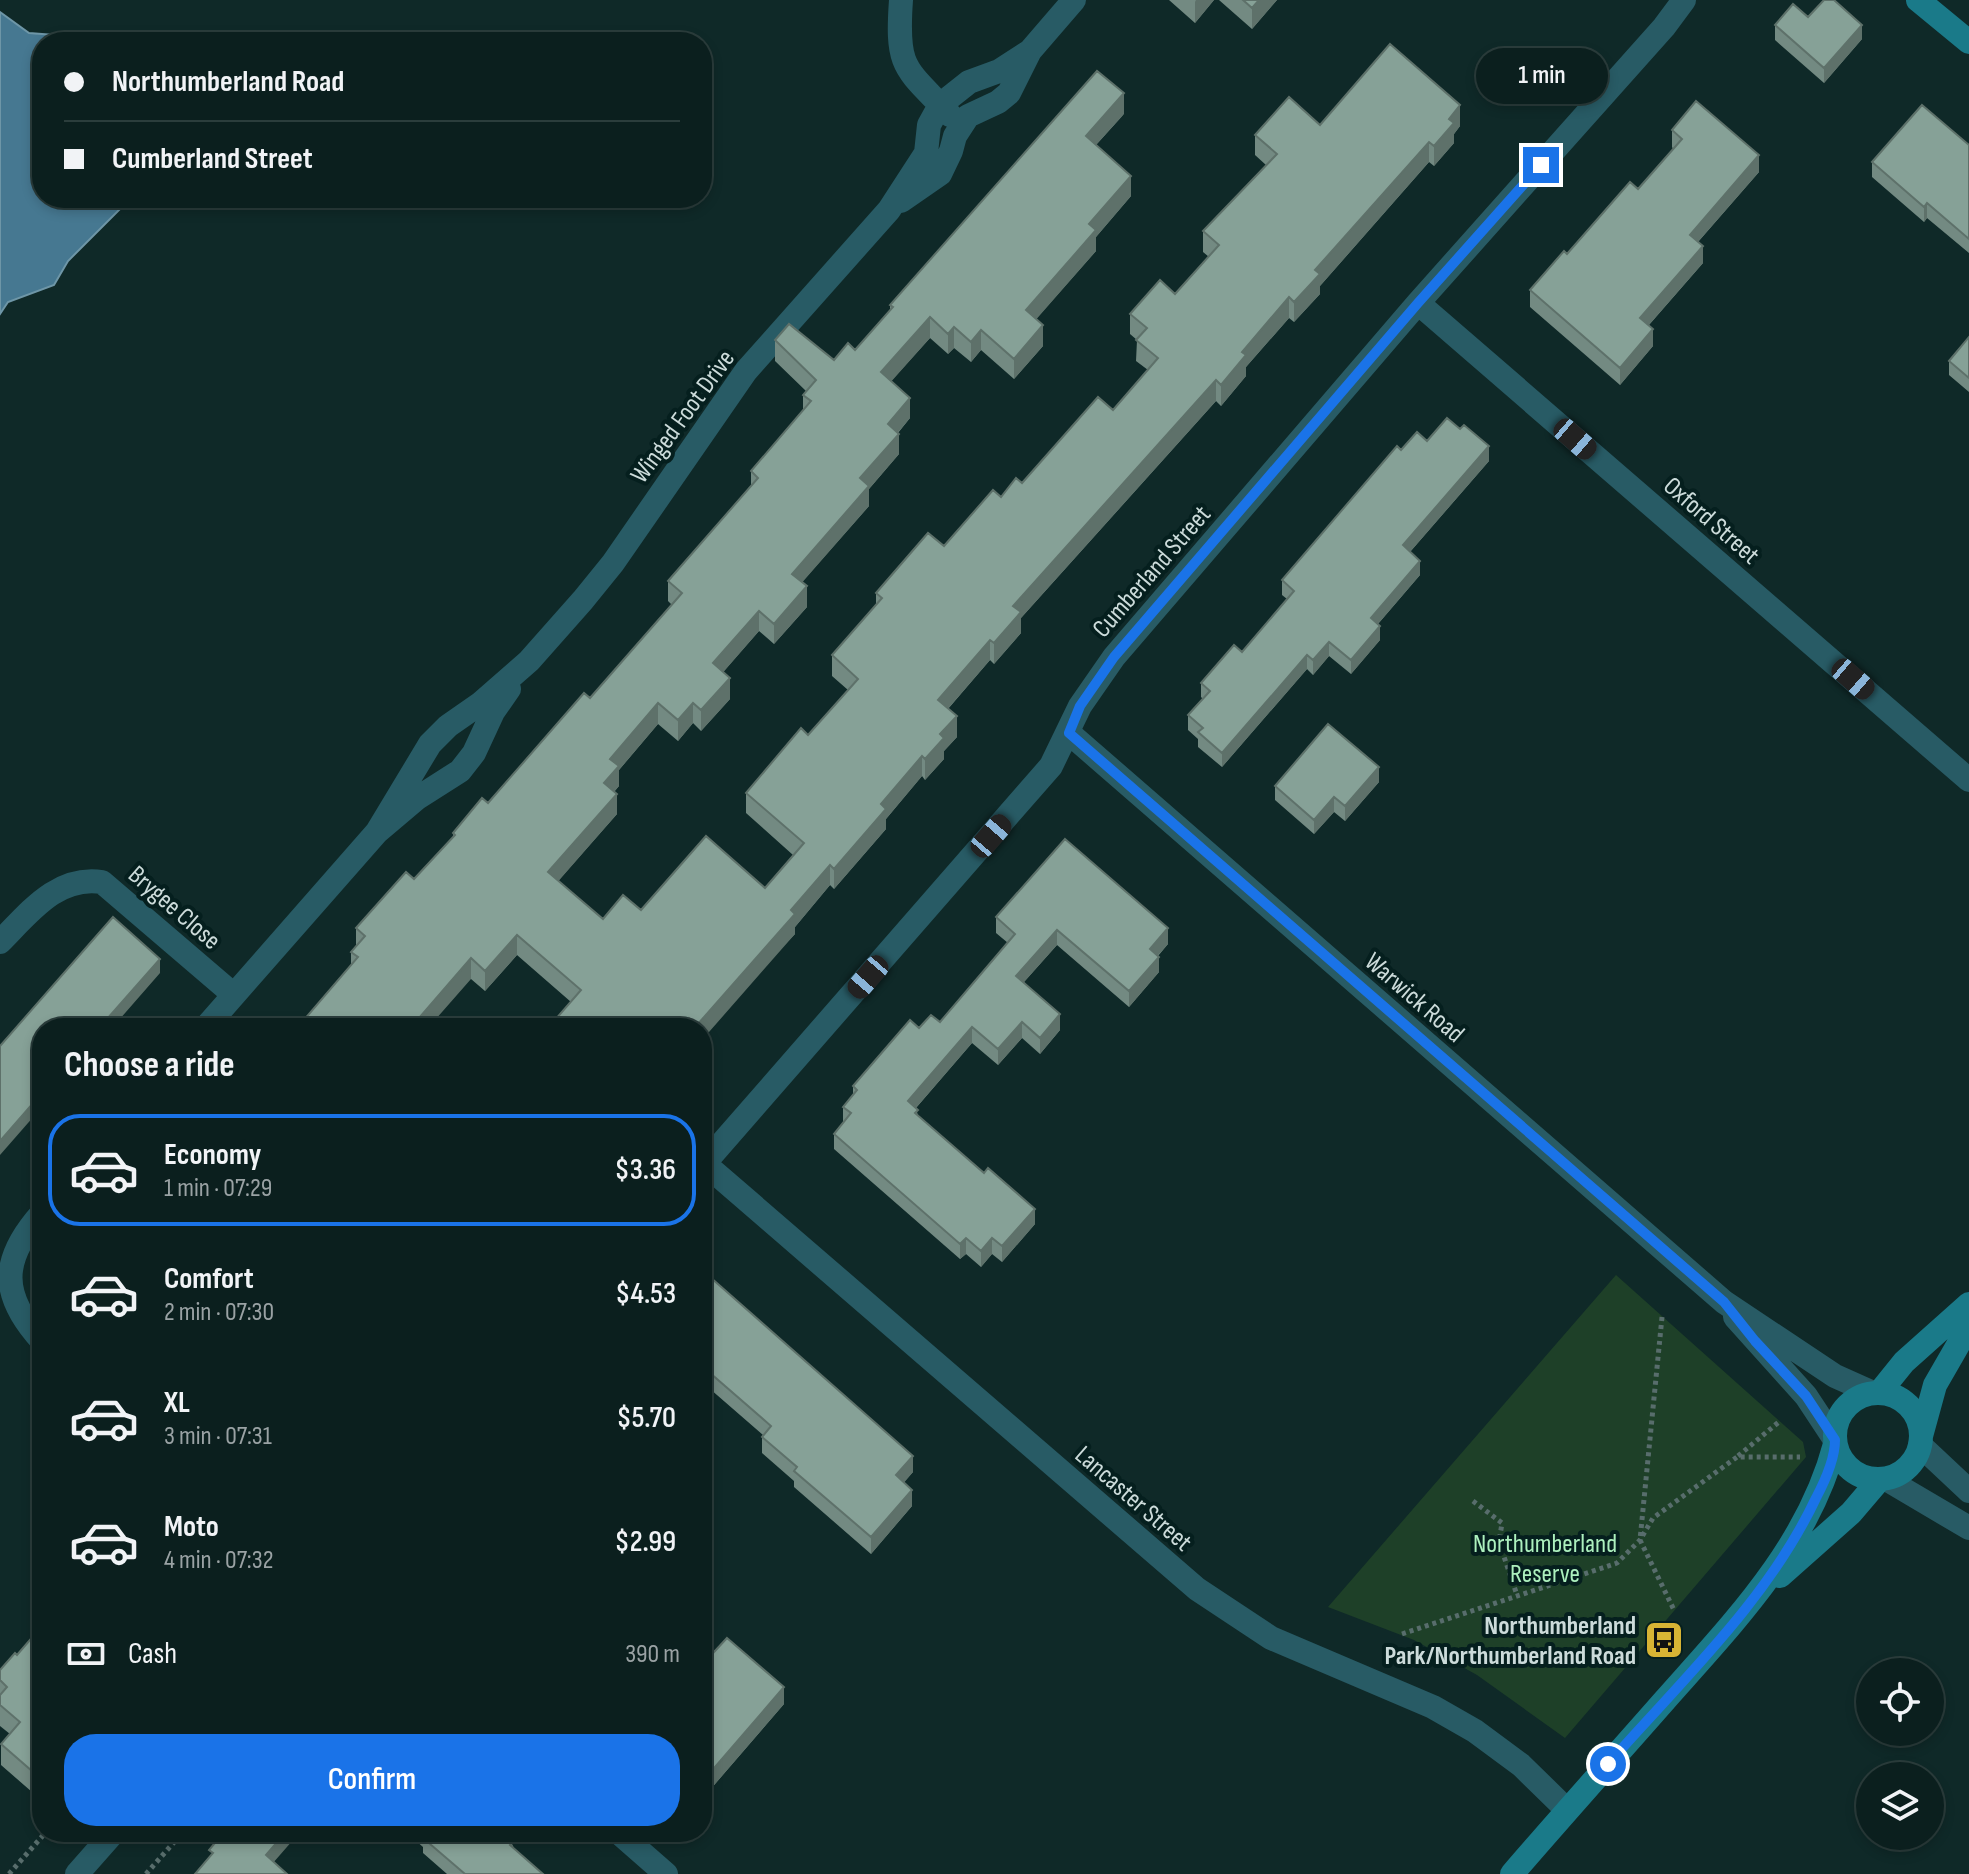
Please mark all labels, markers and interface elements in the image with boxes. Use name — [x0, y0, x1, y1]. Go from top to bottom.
callout: 1 min — [1475, 49, 1607, 105]
text: 1 min — [1518, 60, 1566, 91]
text: Northumberland Road — [112, 64, 344, 100]
text: Cumberland Street — [112, 141, 313, 177]
route end — [1523, 147, 1559, 183]
street label: Winged Foot Drive — [624, 344, 742, 490]
car — [1549, 414, 1601, 464]
street label: Oxford Street — [1657, 471, 1765, 571]
street label: Cumberland Street — [1086, 500, 1218, 644]
car — [1827, 654, 1879, 704]
car — [966, 810, 1016, 862]
street label: Brygee Close — [122, 860, 226, 957]
street label: Warwick Road — [1358, 947, 1470, 1050]
car — [843, 951, 893, 1003]
text: Choose a ride — [64, 1044, 235, 1087]
icon: car — [68, 1134, 140, 1206]
text: Economy — [164, 1137, 261, 1173]
text: $3.36 — [615, 1152, 676, 1188]
text: 1 min · 07:29 — [164, 1173, 272, 1204]
icon: car — [68, 1258, 140, 1330]
text: Comfort — [164, 1261, 254, 1297]
text: $4.53 — [615, 1276, 676, 1312]
text: 2 min · 07:30 — [164, 1297, 274, 1328]
icon: car — [68, 1382, 140, 1454]
text: XL — [164, 1385, 190, 1421]
text: $5.70 — [616, 1400, 676, 1436]
text: 3 min · 07:31 — [164, 1421, 272, 1452]
street label: Lancaster Street — [1068, 1440, 1198, 1558]
icon: car — [68, 1506, 140, 1578]
text: Moto — [164, 1509, 219, 1545]
text: $2.99 — [615, 1524, 676, 1560]
park label: Northumberland Reserve — [1473, 1529, 1617, 1590]
text: 4 min · 07:32 — [164, 1545, 273, 1576]
place label: Northumberland Park/Northumberland Road — [1384, 1611, 1636, 1672]
bus stop icon: Northumberland Park/Northumberland Road — [1643, 1619, 1685, 1661]
icon: cash — [64, 1632, 108, 1676]
text: Cash — [128, 1636, 177, 1672]
text: 390 m — [625, 1639, 680, 1670]
map controls — [1856, 1658, 1944, 1850]
button: locate — [1856, 1658, 1944, 1746]
button: Confirm — [64, 1734, 680, 1826]
route start — [1590, 1746, 1626, 1782]
button: layers — [1856, 1762, 1944, 1850]

